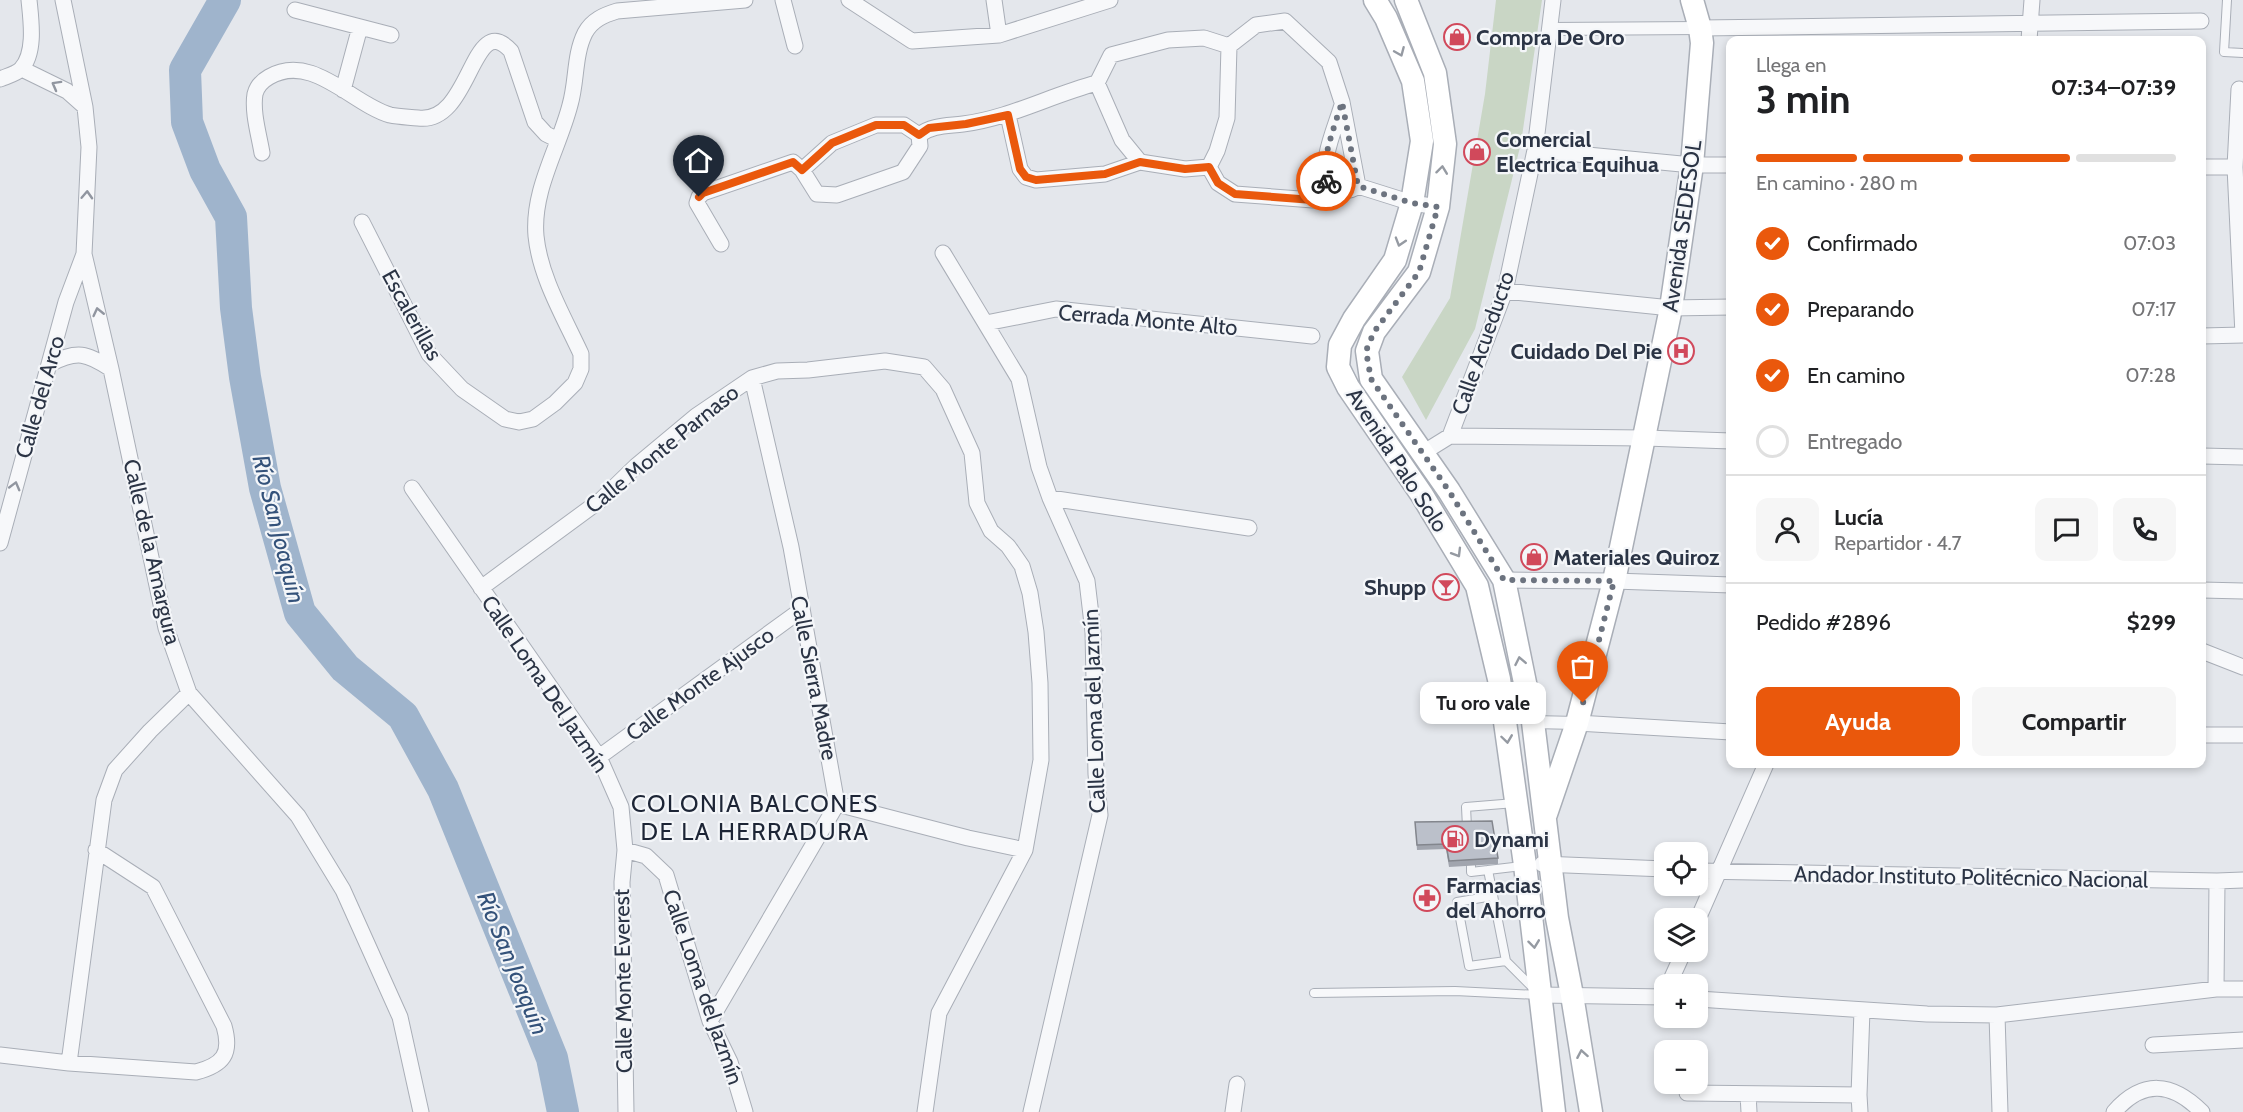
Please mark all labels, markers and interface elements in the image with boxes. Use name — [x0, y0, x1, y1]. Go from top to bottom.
shop icon: Compra De Oro — [1442, 22, 1472, 52]
place label: Compra De Oro — [1476, 24, 1625, 51]
one-way arrow — [1393, 46, 1405, 57]
text: Llega en — [1756, 53, 1826, 77]
text: 07:34–07:39 — [2051, 74, 2176, 101]
text: 3 min — [1756, 75, 1851, 123]
one-way arrow — [51, 81, 62, 92]
place label: Comercial Electrica Equihua — [1496, 126, 1659, 178]
pin — [673, 135, 724, 197]
shop icon: Comercial Electrica Equihua — [1462, 137, 1492, 167]
street label: Avenida SEDESOL — [1657, 138, 1707, 314]
icon: home — [682, 144, 715, 177]
courier — [1296, 151, 1356, 211]
icon: bike — [1310, 165, 1343, 198]
one-way arrow — [1435, 166, 1448, 175]
text: En camino · 280 m — [1756, 171, 1918, 195]
one-way arrow — [80, 191, 93, 200]
icon: check — [1756, 227, 1789, 260]
text: Confirmado — [1807, 230, 1918, 257]
text: 07:03 — [2123, 231, 2176, 255]
one-way arrow — [1395, 236, 1407, 247]
street label: Escalerillas — [376, 265, 448, 365]
street label: Calle Acueducto — [1446, 268, 1520, 418]
icon: check — [1756, 293, 1789, 326]
text: Preparando — [1807, 296, 1914, 323]
text: 07:17 — [2131, 297, 2176, 321]
street label: Cerrada Monte Alto — [1057, 299, 1239, 341]
one-way arrow — [92, 307, 105, 317]
street label: Calle del Arco — [10, 333, 70, 461]
hospital icon: Cuidado Del Pie — [1666, 336, 1696, 366]
place label: Cuidado Del Pie — [1510, 338, 1662, 365]
icon: check — [1756, 359, 1789, 392]
text: En camino — [1807, 362, 1905, 389]
text: 07:28 — [2125, 363, 2176, 387]
street label: Calle Monte Parnaso — [580, 379, 744, 519]
street label: Avenida Palo Solo — [1340, 383, 1454, 537]
text: Entregado — [1807, 428, 1902, 455]
water label: Río San Joaquín — [247, 452, 311, 606]
street label: Calle de la Amargura — [117, 456, 187, 648]
one-way arrow — [8, 481, 20, 492]
button: person — [1756, 498, 1819, 561]
button: chat — [2035, 498, 2098, 561]
button: phone — [2113, 498, 2176, 561]
text: Lucía — [1834, 504, 1883, 531]
text: Repartidor · 4.7 — [1834, 531, 1962, 555]
shop icon: Materiales Quiroz — [1519, 542, 1549, 572]
place label: Materiales Quiroz — [1553, 544, 1720, 571]
one-way arrow — [1450, 547, 1462, 557]
bar icon: Shupp — [1431, 572, 1461, 602]
place label: Shupp — [1364, 574, 1426, 601]
street label: Calle Loma Del Jazmín — [476, 590, 614, 778]
street label: Calle Sierra Madre — [785, 593, 843, 763]
street label: Calle Loma del Jazmín — [1077, 608, 1111, 814]
text: Pedido #2896 — [1756, 609, 1891, 636]
text: $299 — [2127, 609, 2176, 636]
street label: Calle Monte Ajusco — [621, 621, 779, 747]
pin — [1557, 641, 1608, 703]
icon: bag — [1566, 650, 1599, 683]
one-way arrow — [1515, 656, 1528, 666]
callout: Tu oro vale — [1421, 682, 1547, 724]
button: Ayuda — [1756, 687, 1960, 756]
button: Compartir — [1972, 687, 2176, 756]
text: Tu oro vale — [1436, 691, 1530, 715]
one-way arrow — [1500, 735, 1512, 744]
district label: COLONIA BALCONES DE LA HERRADURA — [631, 789, 879, 846]
fuel station icon: Dynami — [1440, 824, 1470, 854]
place label: Dynami — [1474, 826, 1549, 853]
map controls — [1654, 842, 1708, 1094]
button: locate — [1654, 842, 1708, 896]
street label: Andador Instituto Politécnico Nacional — [1794, 860, 2149, 894]
place label: Farmacias del Ahorro — [1446, 872, 1546, 924]
pharmacy icon: Farmacias del Ahorro — [1412, 883, 1442, 913]
street label: Calle Loma del Jazmín — [657, 886, 749, 1088]
water label: Río San Joaquín — [471, 887, 555, 1039]
street label: Calle Monte Everest — [608, 888, 638, 1073]
button: layers — [1654, 908, 1708, 962]
one-way arrow — [1528, 940, 1540, 949]
button: + — [1654, 974, 1708, 1028]
button: − — [1654, 1040, 1708, 1094]
one-way arrow — [1576, 1050, 1588, 1059]

